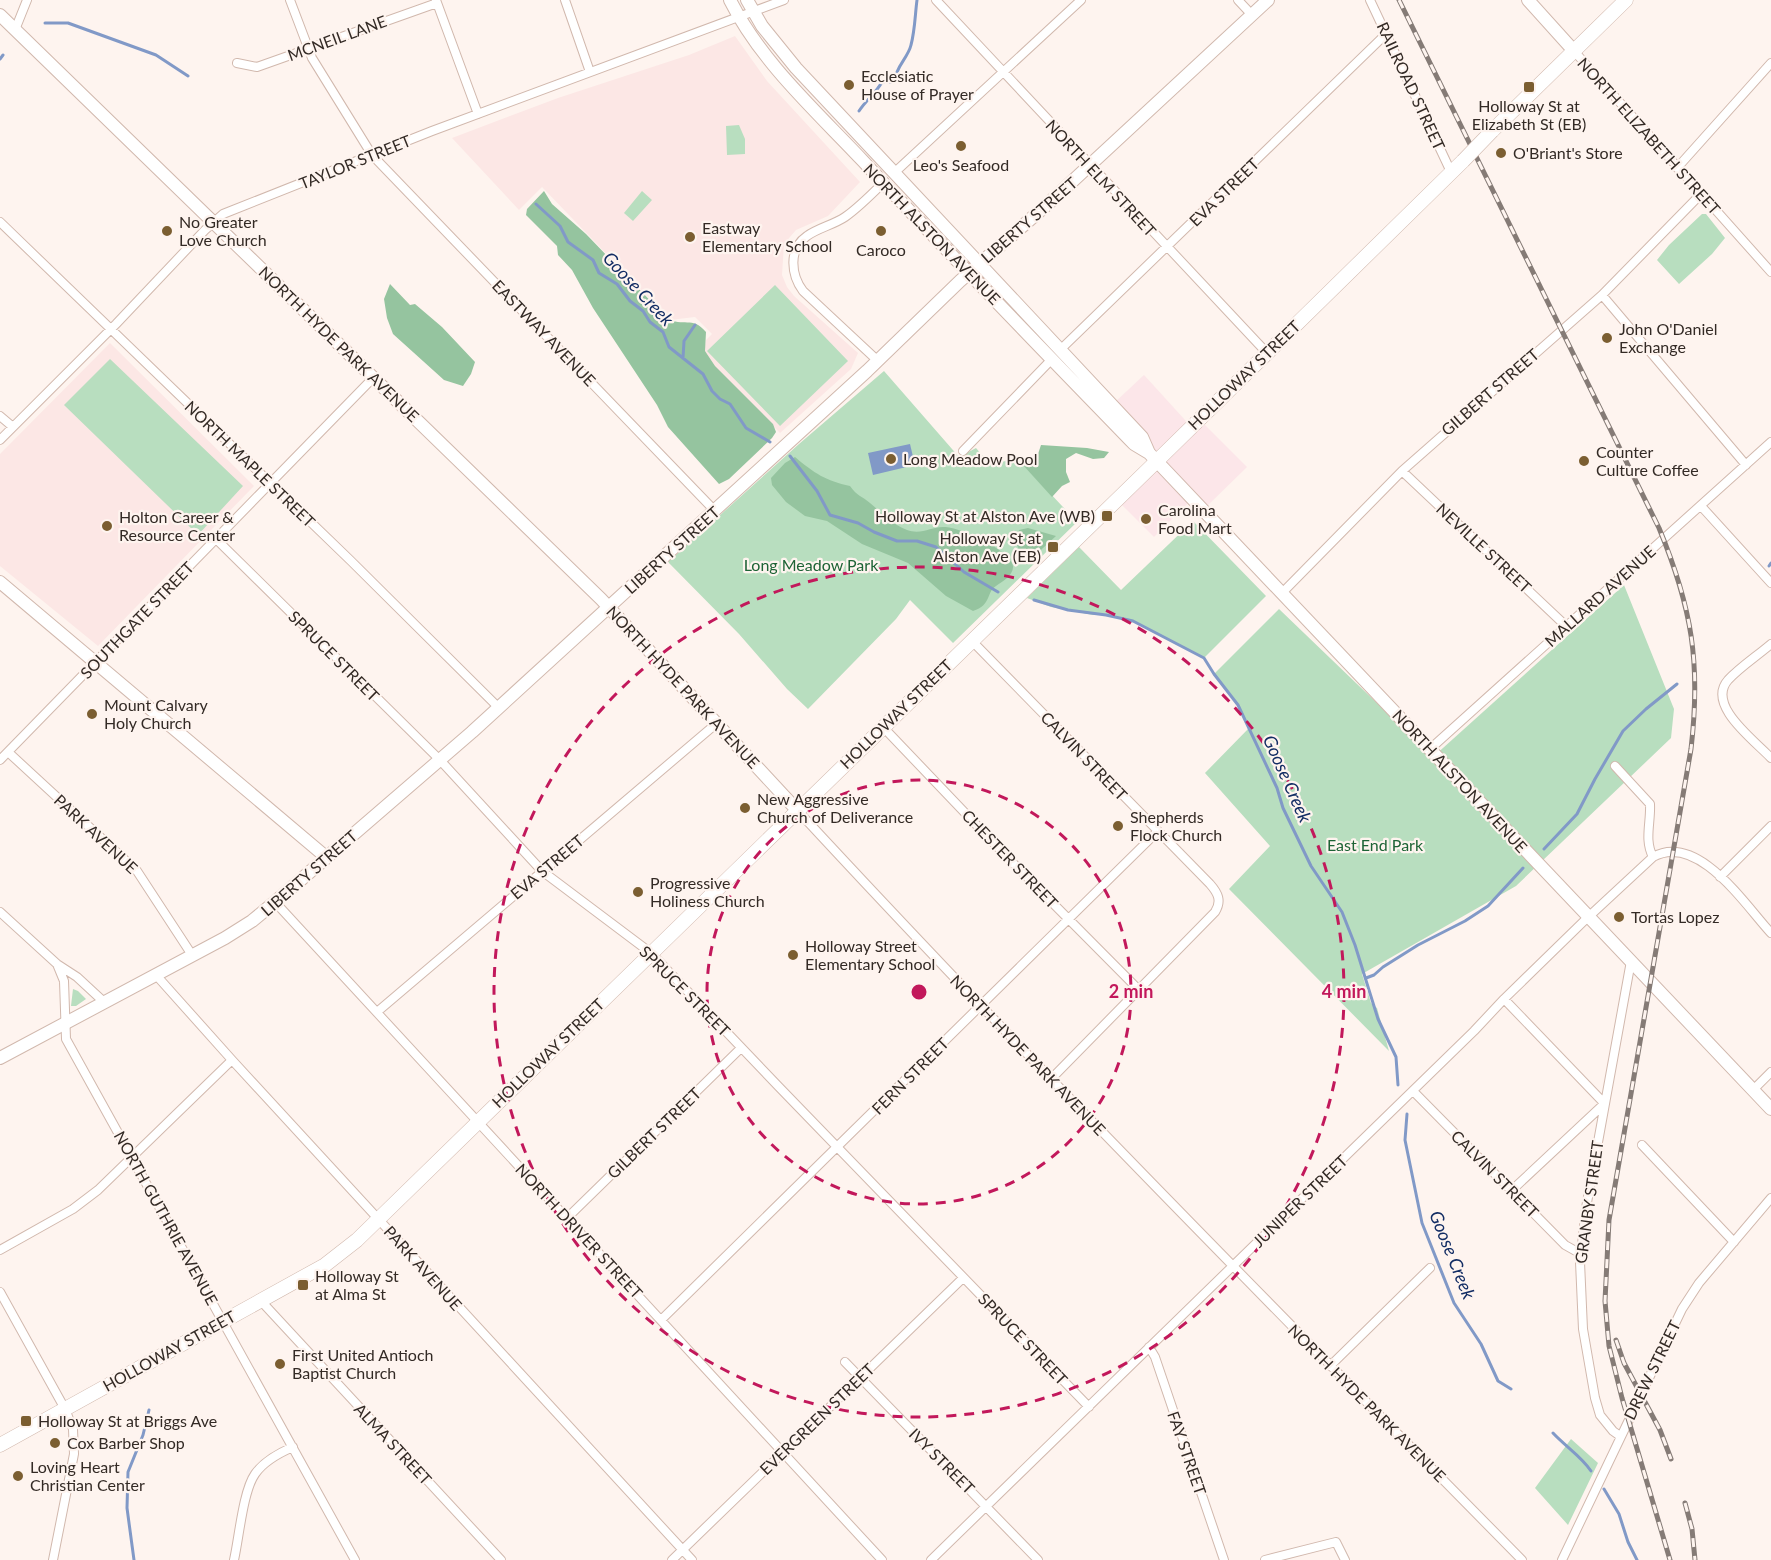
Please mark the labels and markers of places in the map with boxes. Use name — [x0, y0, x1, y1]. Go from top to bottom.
place label: Ecclesiatic House of Prayer — [861, 66, 974, 103]
marker: Ecclesiatic House of Prayer — [842, 78, 856, 92]
marker: Holloway St at Elizabeth St (EB) — [1522, 80, 1536, 94]
place label: Holloway St at Elizabeth St (EB) — [1472, 96, 1586, 133]
marker: Leo's Seafood — [954, 139, 968, 153]
place label: O'Briant's Store — [1513, 143, 1623, 162]
marker: O'Briant's Store — [1494, 146, 1508, 160]
place label: Leo's Seafood — [913, 155, 1009, 174]
place label: No Greater Love Church — [179, 212, 267, 249]
place label: Eastway Elementary School — [702, 218, 832, 255]
marker: No Greater Love Church — [160, 224, 174, 238]
marker: Caroco — [874, 224, 888, 238]
marker: Eastway Elementary School — [683, 230, 697, 244]
place label: Caroco — [856, 240, 906, 259]
place label: John O'Daniel Exchange — [1619, 319, 1717, 356]
marker: John O'Daniel Exchange — [1600, 331, 1614, 345]
place label: Counter Culture Coffee — [1596, 442, 1699, 479]
place label: Long Meadow Pool — [903, 449, 1037, 468]
marker: Long Meadow Pool — [884, 452, 898, 466]
marker: Counter Culture Coffee — [1577, 454, 1591, 468]
place label: Carolina Food Mart — [1158, 500, 1232, 537]
place label: Holloway St at Alston Ave (WB) — [875, 506, 1095, 525]
place label: Holton Career & Resource Center — [119, 507, 235, 544]
marker: Holloway St at Alston Ave (WB) — [1100, 509, 1114, 523]
marker: Carolina Food Mart — [1139, 512, 1153, 526]
marker: Holton Career & Resource Center — [100, 519, 114, 533]
place label: Holloway St at Alston Ave (EB) — [933, 528, 1041, 565]
marker: Holloway St at Alston Ave (EB) — [1046, 540, 1060, 554]
place label: Mount Calvary Holy Church — [104, 695, 209, 732]
marker: Mount Calvary Holy Church — [85, 707, 99, 721]
place label: New Aggressive Church of Deliverance — [757, 789, 913, 826]
marker: New Aggressive Church of Deliverance — [738, 801, 752, 815]
place label: Shepherds Flock Church — [1130, 807, 1222, 844]
marker: Shepherds Flock Church — [1111, 819, 1125, 833]
place label: Progressive Holiness Church — [650, 873, 765, 910]
marker: Progressive Holiness Church — [631, 885, 645, 899]
place label: Tortas Lopez — [1631, 907, 1719, 926]
marker: Tortas Lopez — [1612, 910, 1626, 924]
place label: Holloway Street Elementary School — [805, 936, 935, 973]
marker: Holloway Street Elementary School — [786, 948, 800, 962]
centre of rings — [909, 982, 929, 1002]
place label: Holloway St at Alma St — [315, 1266, 399, 1303]
marker: Holloway St at Alma St — [296, 1278, 310, 1292]
place label: First United Antioch Baptist Church — [292, 1345, 433, 1382]
marker: First United Antioch Baptist Church — [273, 1357, 287, 1371]
place label: Holloway St at Briggs Ave — [38, 1411, 217, 1430]
marker: Holloway St at Briggs Ave — [19, 1414, 33, 1428]
place label: Cox Barber Shop — [67, 1433, 185, 1452]
marker: Cox Barber Shop — [48, 1436, 62, 1450]
place label: Loving Heart Christian Center — [30, 1457, 145, 1494]
marker: Loving Heart Christian Center — [11, 1469, 25, 1483]

